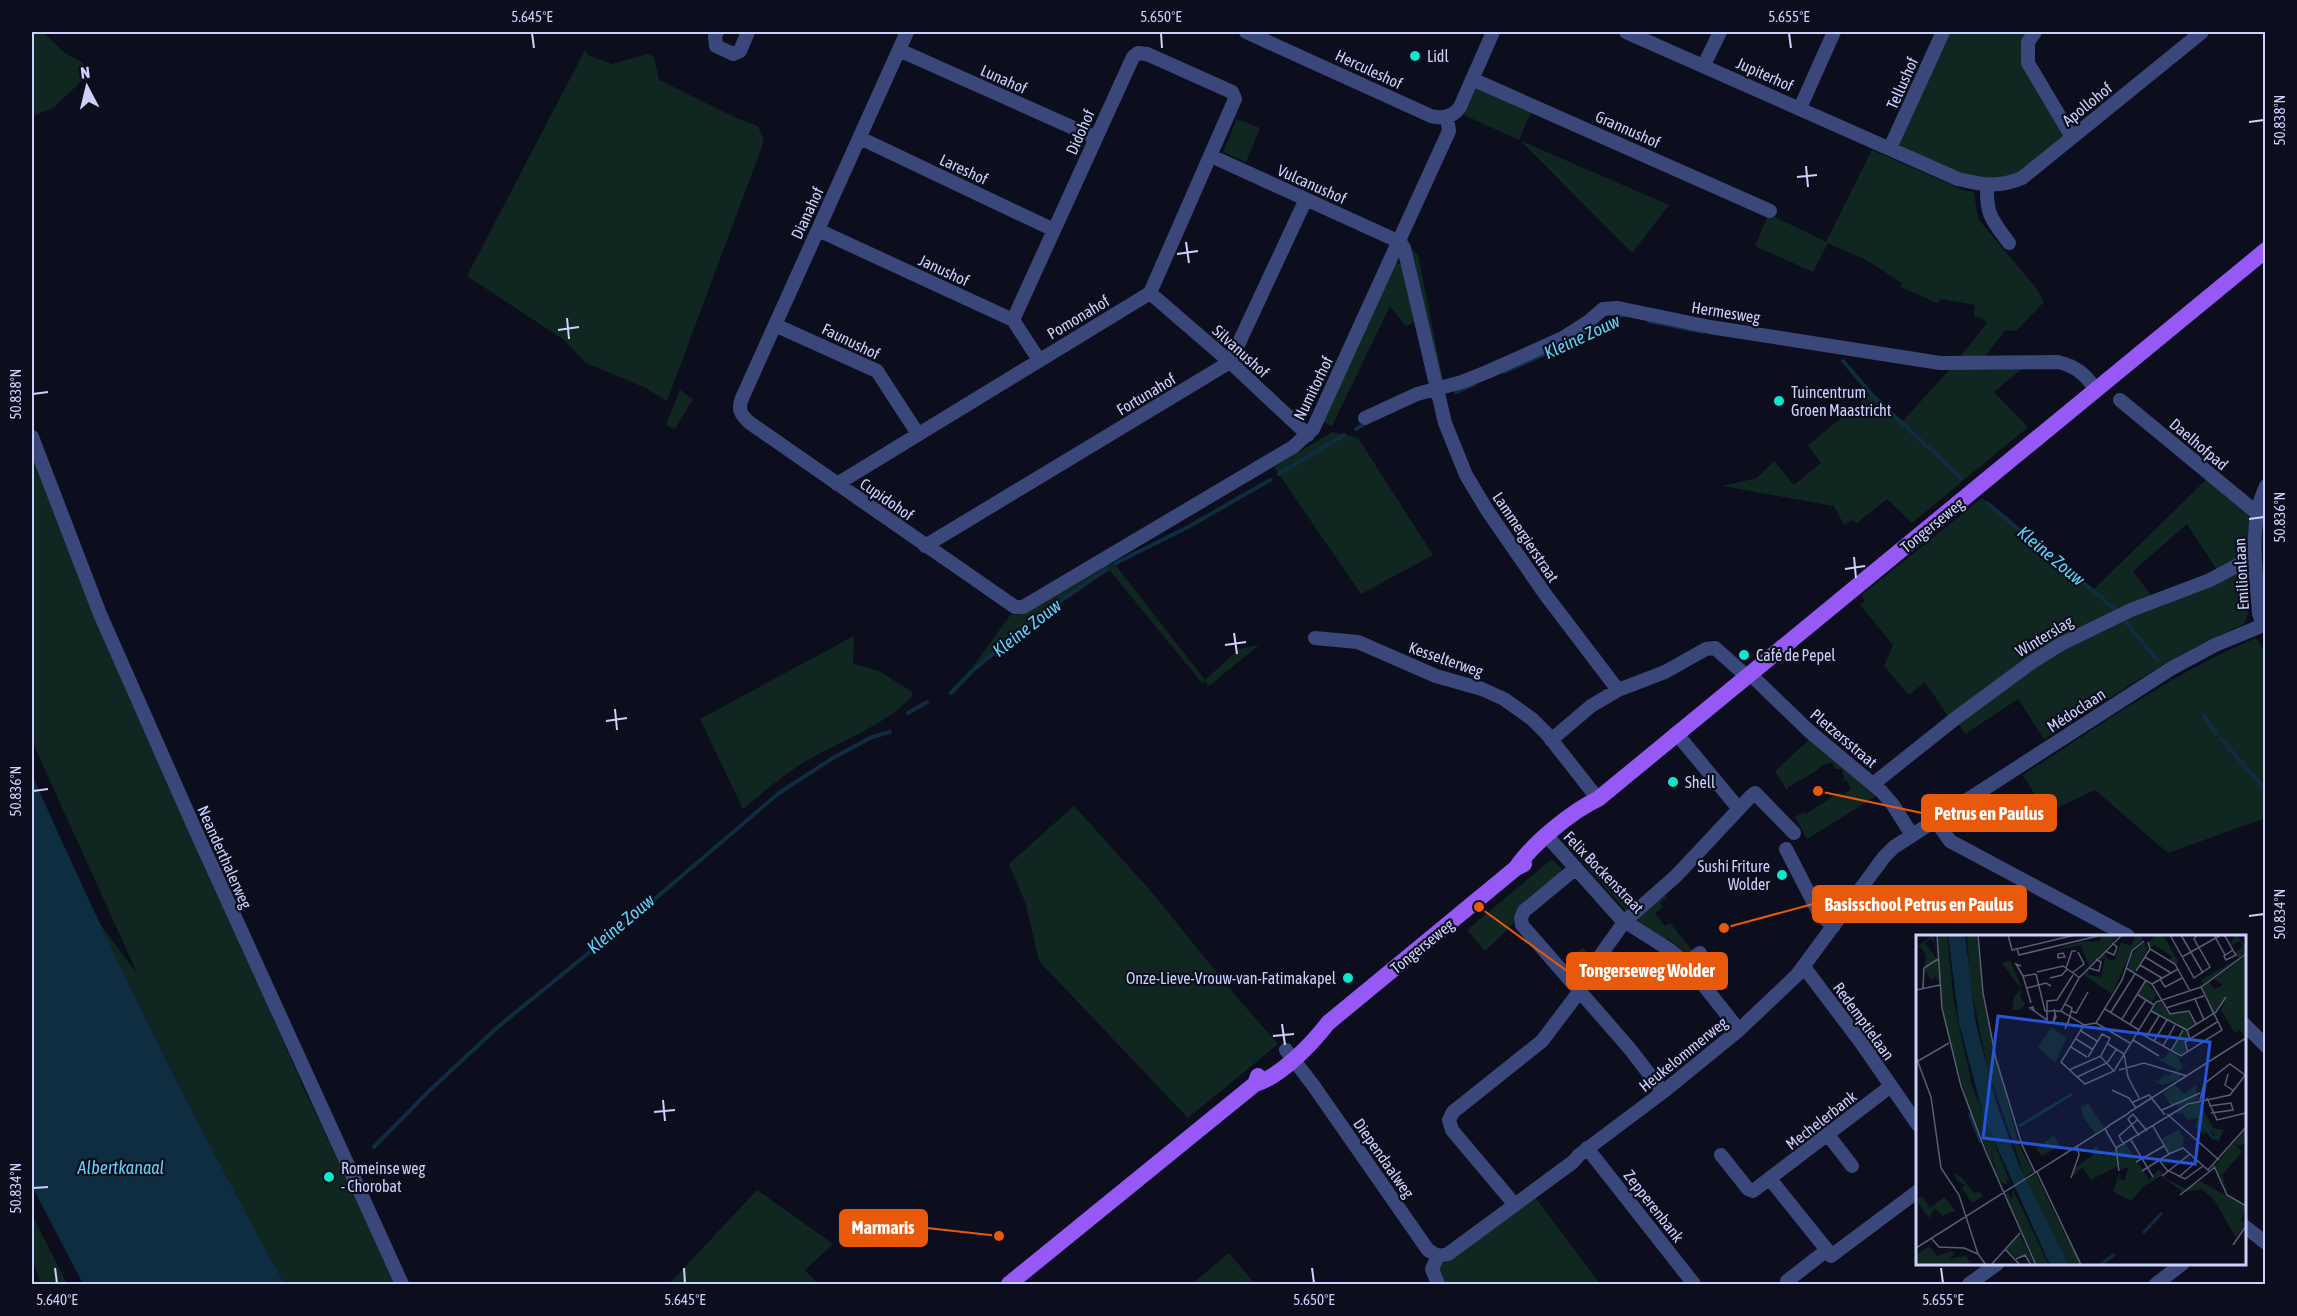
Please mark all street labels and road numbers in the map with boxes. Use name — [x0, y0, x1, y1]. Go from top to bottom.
street label: Herculeshof — [1333, 46, 1406, 93]
street label: Jupiterhof — [1733, 54, 1797, 96]
street label: Tellushof — [1883, 54, 1922, 112]
street label: Lunahof — [978, 61, 1030, 97]
street label: Apollohof — [2059, 78, 2116, 130]
street label: Didohof — [1062, 106, 1098, 157]
street label: Grannushof — [1593, 107, 1664, 151]
street label: Lareshof — [937, 150, 991, 188]
street label: Vulcanushof — [1275, 161, 1350, 207]
street label: Dianahof — [787, 184, 827, 242]
street label: Janushof — [916, 251, 973, 290]
street label: Pomonahof — [1044, 291, 1113, 343]
street label: Hermesweg — [1690, 298, 1762, 327]
street label: Faunushof — [819, 319, 883, 363]
street label: Silvanushof — [1209, 321, 1273, 381]
street label: Numitorhof — [1290, 353, 1336, 423]
street label: Fortunahof — [1113, 369, 1179, 419]
street label: Daelhofpad — [2166, 415, 2232, 474]
street label: Cupidohof — [856, 474, 918, 525]
street label: Lammergierstraat — [1488, 488, 1563, 586]
street label: Tongerseweg — [1897, 494, 1968, 557]
street label: Emilionlaan — [2230, 538, 2252, 610]
street label: Winterslag — [2012, 612, 2077, 661]
street label: Kesselterweg — [1406, 638, 1486, 681]
street label: Médoclaan — [2044, 685, 2108, 735]
street label: Pletzersstraat — [1807, 705, 1881, 771]
street label: Neanderthalerweg — [193, 803, 256, 912]
street label: Felix Bockenstraat — [1560, 827, 1648, 917]
street label: Tongerseweg — [1387, 915, 1458, 978]
street label: Redemptielaan — [1829, 979, 1898, 1064]
street label: Heukelommerweg — [1635, 1013, 1732, 1096]
street label: Mechelerbank — [1782, 1087, 1860, 1153]
street label: Diependaalweg — [1349, 1115, 1418, 1202]
street label: Zepperenbank — [1620, 1166, 1688, 1246]

